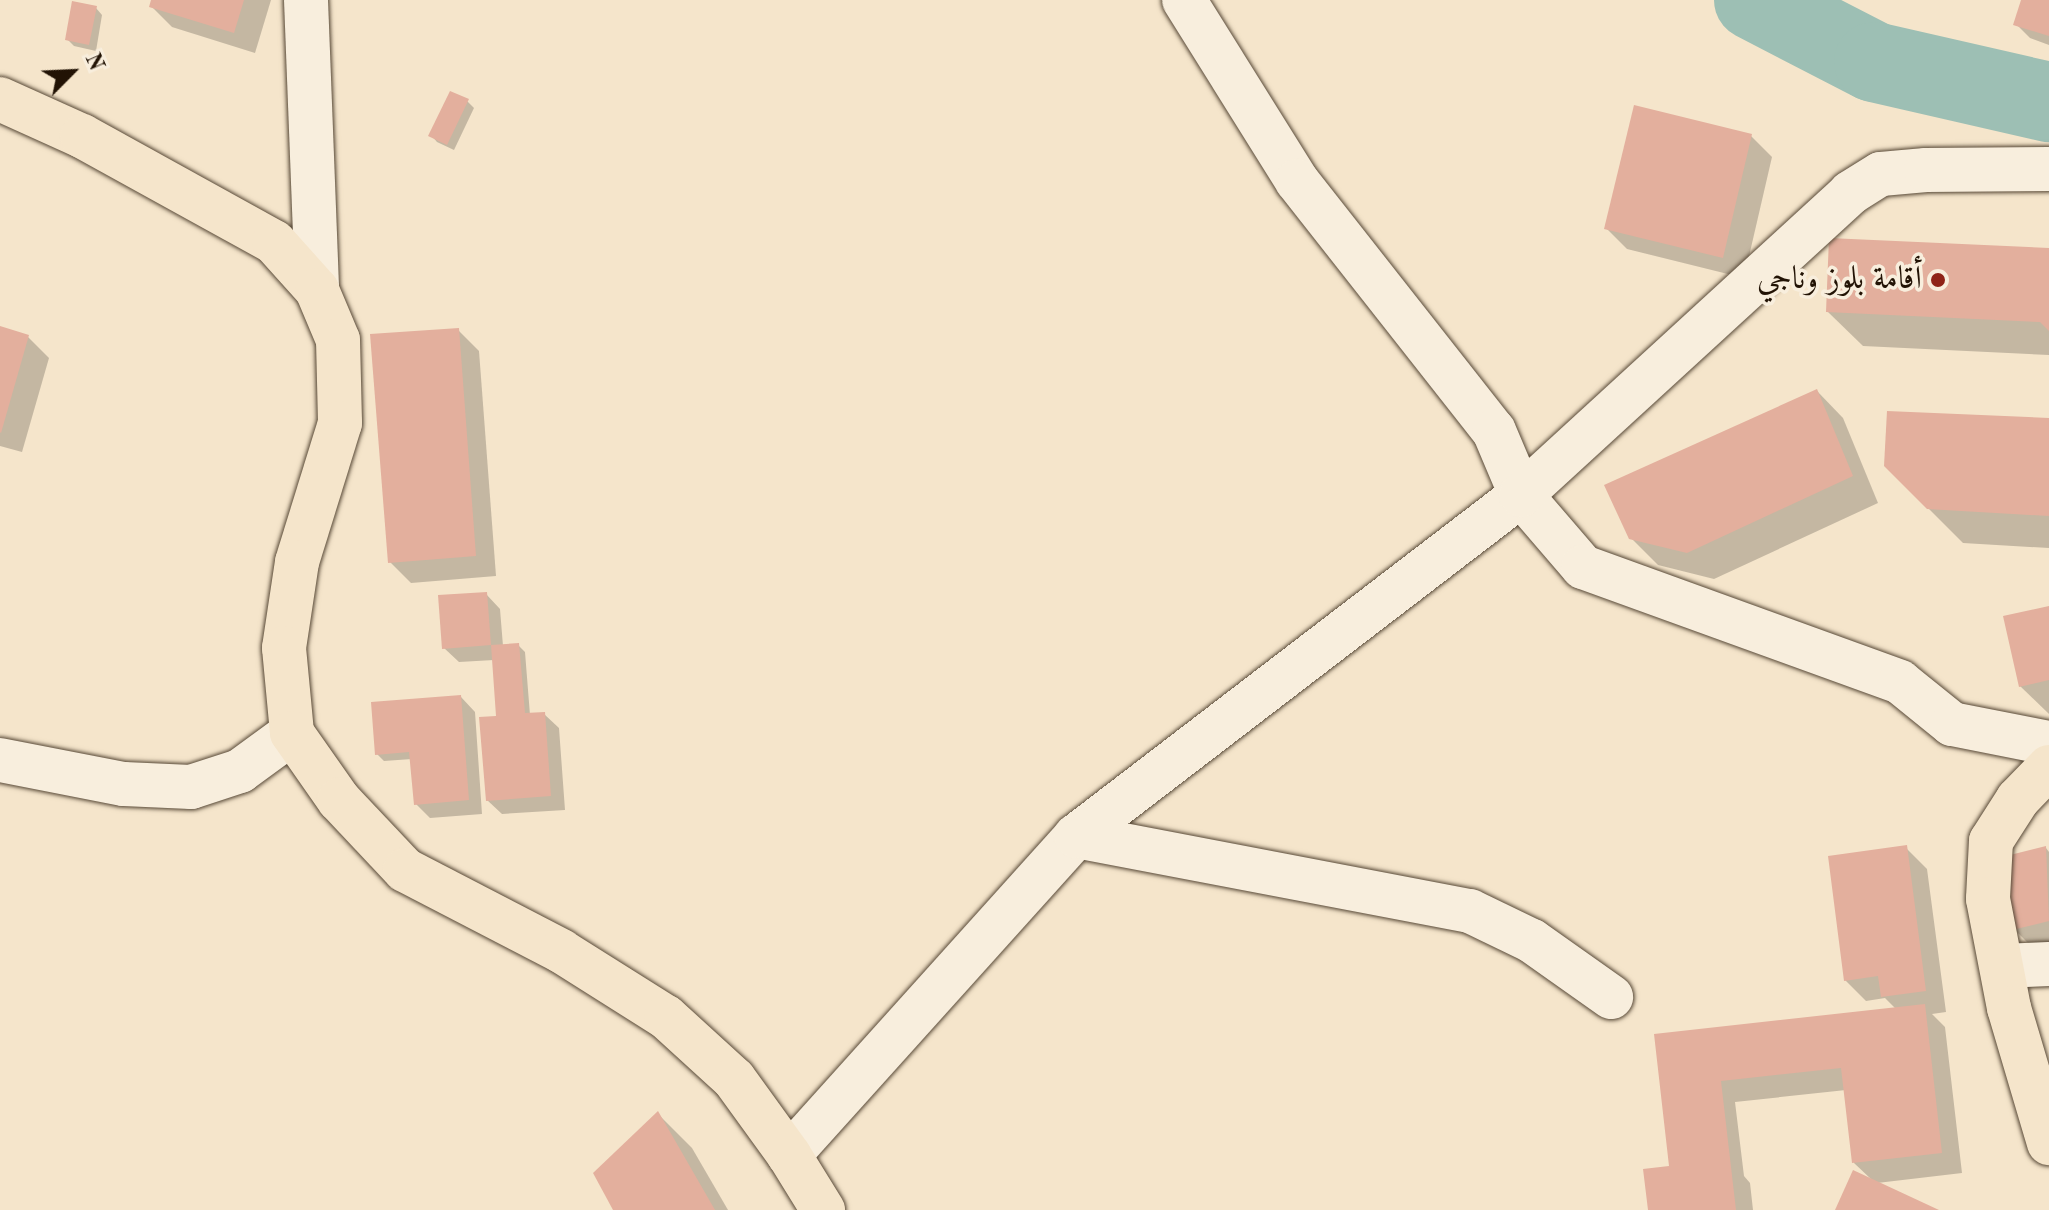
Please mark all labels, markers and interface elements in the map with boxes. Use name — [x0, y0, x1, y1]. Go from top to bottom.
north arrow — [32, 32, 112, 112]
text: N — [80, 50, 107, 74]
place label: أقامة بلوز وناجي — [1757, 261, 1922, 299]
marker: أقامة بلوز وناجي — [1929, 271, 1947, 289]

